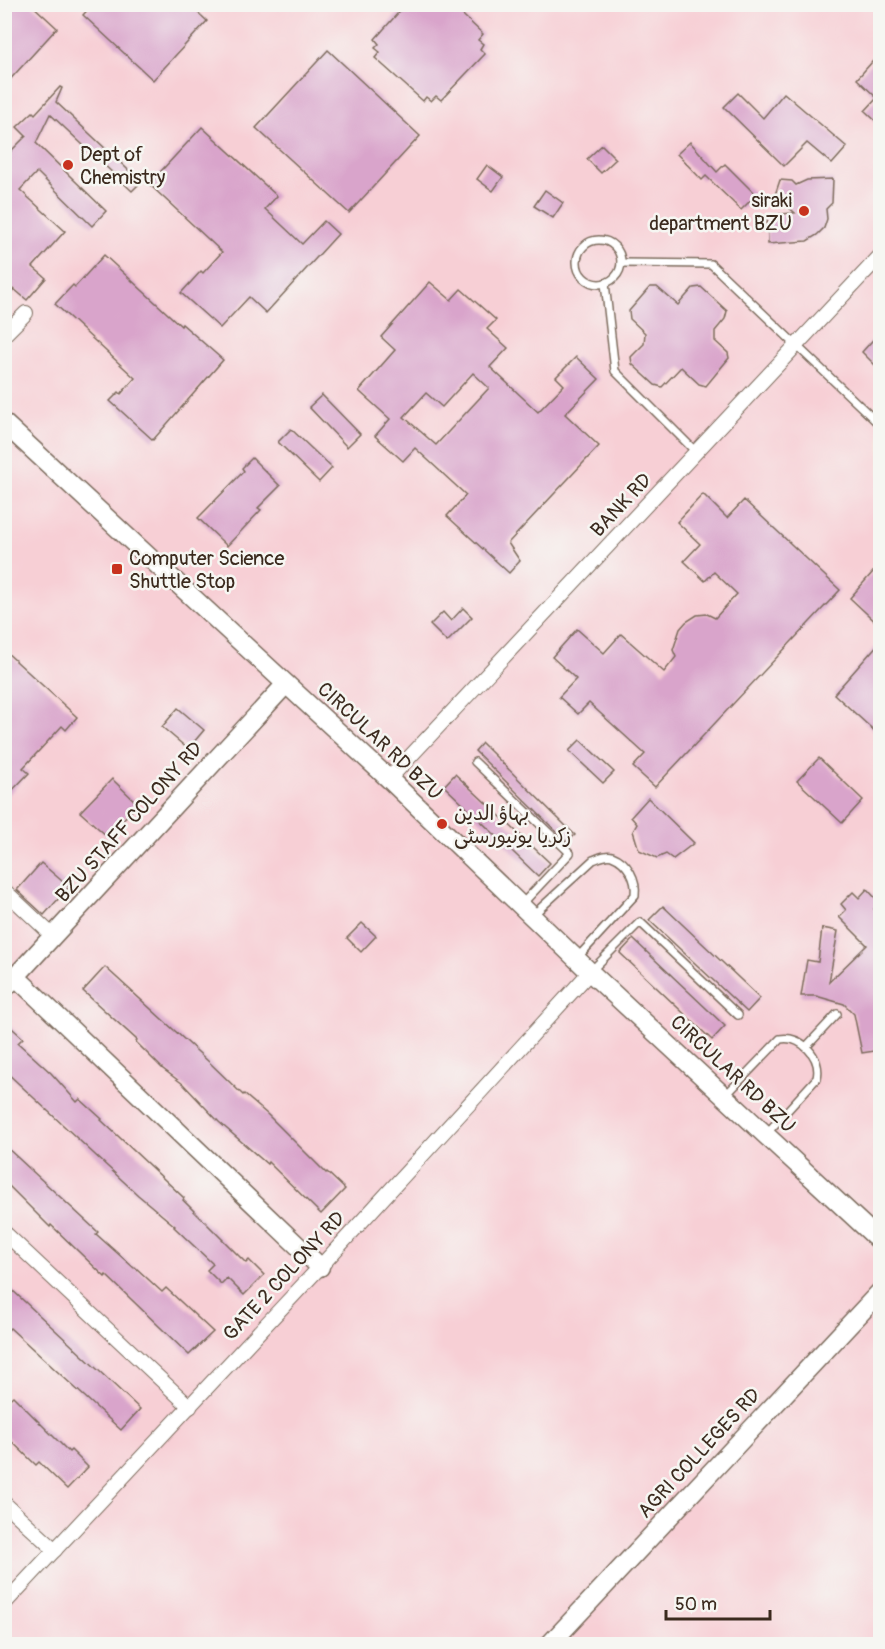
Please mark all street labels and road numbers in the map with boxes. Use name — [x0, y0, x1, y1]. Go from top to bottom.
street label: BANK RD — [585, 468, 657, 542]
street label: CIRCULAR RD BZU — [312, 677, 448, 805]
street label: BZU STAFF COLONY RD — [50, 736, 208, 908]
street label: CIRCULAR RD BZU — [665, 1010, 801, 1138]
street label: GATE 2 COLONY RD — [218, 1206, 350, 1346]
street label: AGRI COLLEGES RD — [632, 1383, 766, 1523]

